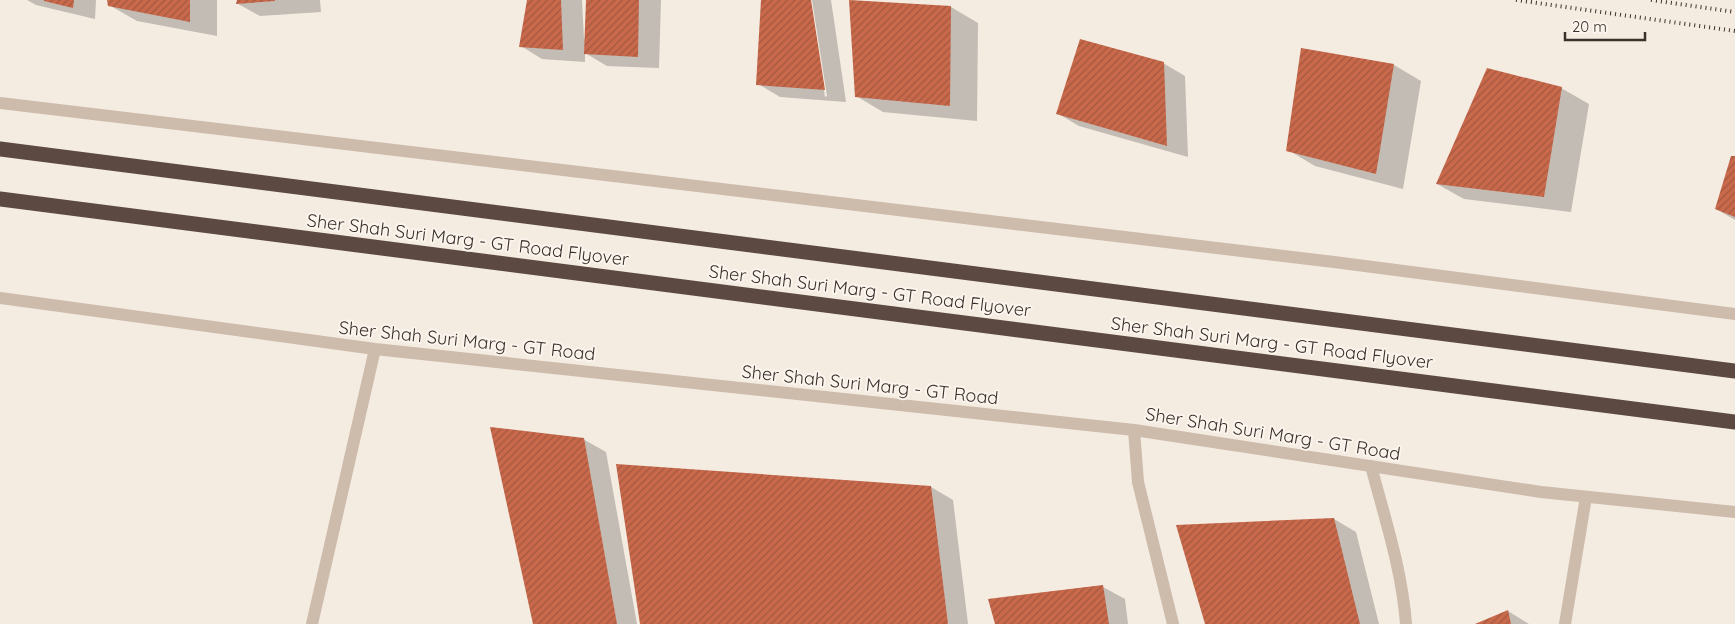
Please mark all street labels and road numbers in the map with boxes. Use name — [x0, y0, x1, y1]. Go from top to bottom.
street label: Sher Shah Suri Marg - GT Road Flyover — [306, 208, 630, 271]
street label: Sher Shah Suri Marg - GT Road Flyover — [708, 259, 1032, 322]
street label: Sher Shah Suri Marg - GT Road Flyover — [1110, 311, 1434, 374]
street label: Sher Shah Suri Marg - GT Road — [338, 316, 596, 365]
street label: Sher Shah Suri Marg - GT Road — [741, 360, 999, 409]
street label: Sher Shah Suri Marg - GT Road — [1144, 402, 1402, 465]

